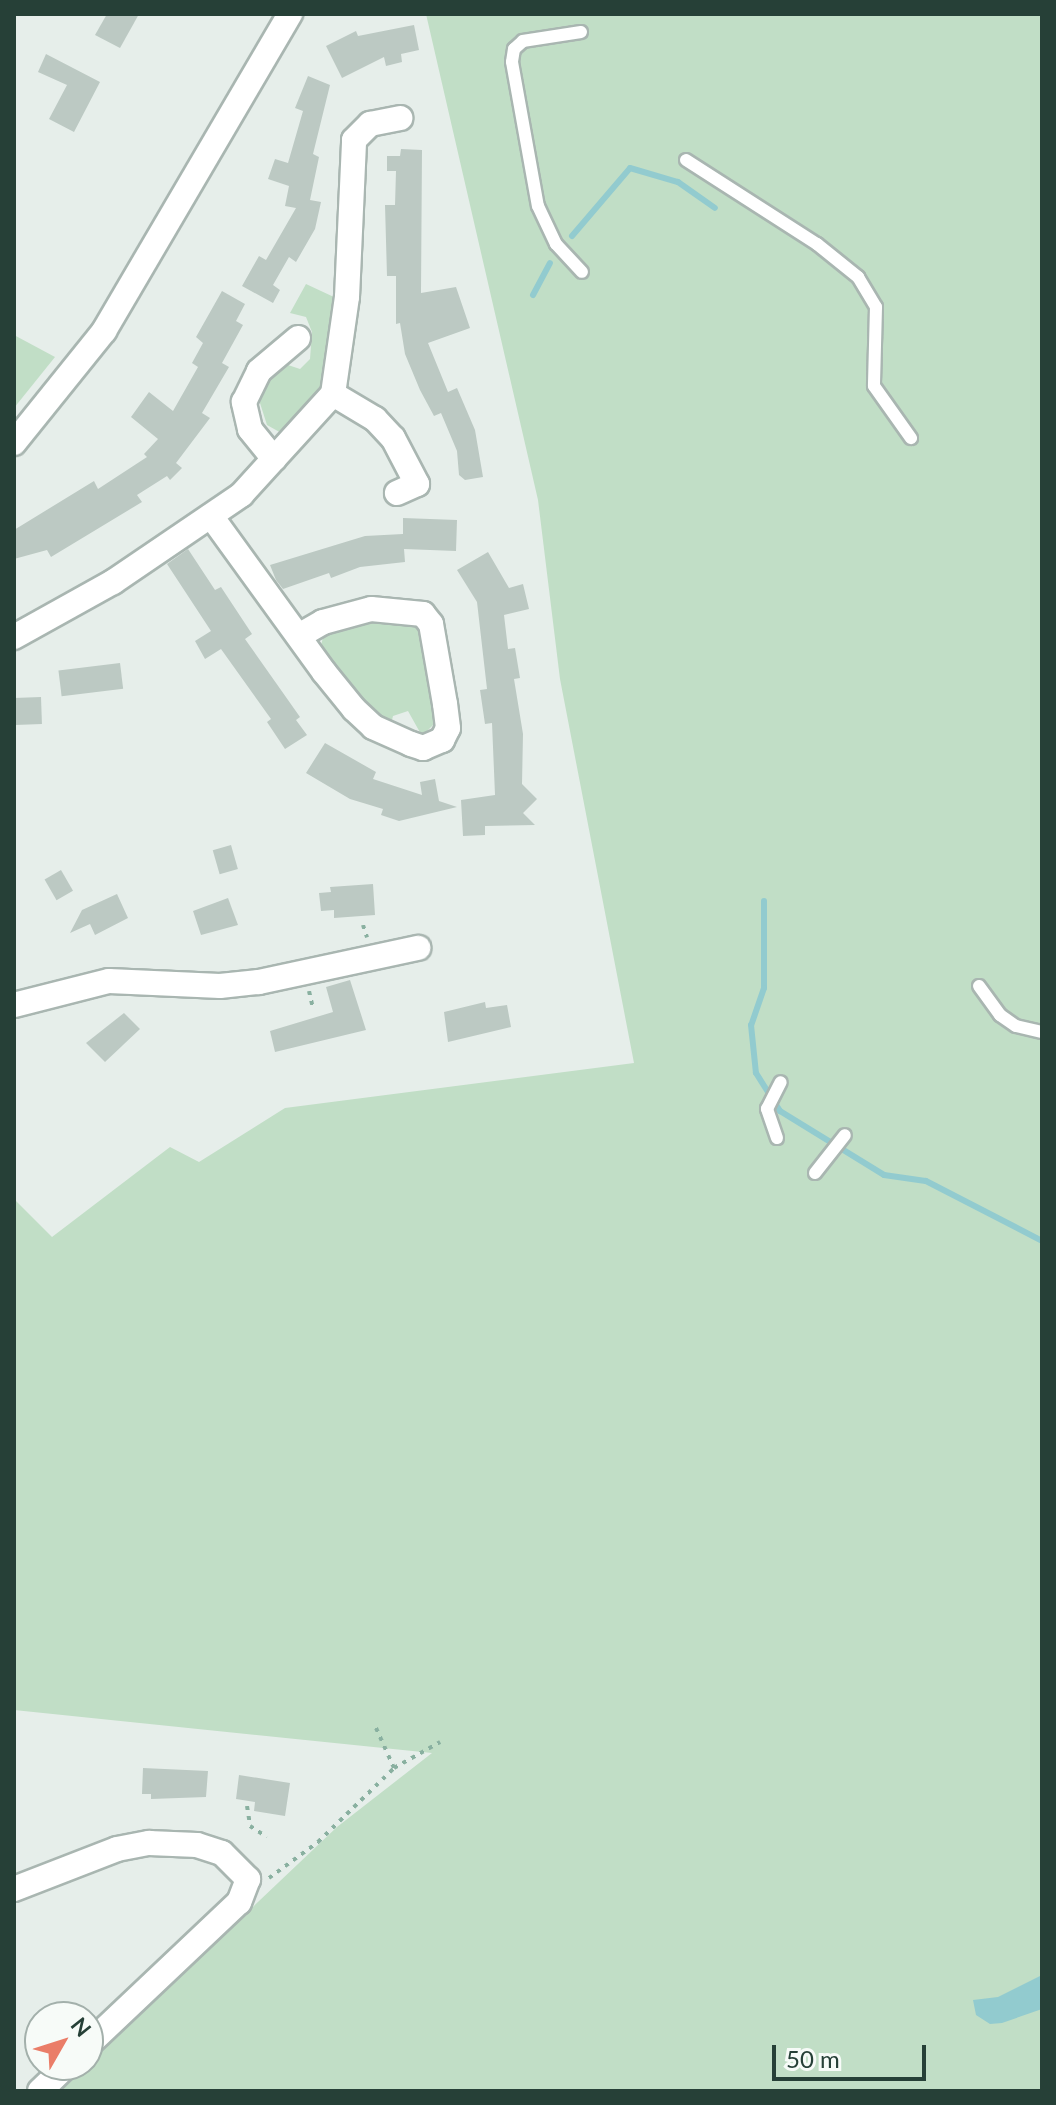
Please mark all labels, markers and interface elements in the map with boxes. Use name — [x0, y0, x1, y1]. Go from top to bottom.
north arrow — [24, 2001, 104, 2081]
text: N — [66, 2012, 97, 2042]
scale bar — [776, 2029, 930, 2079]
text: 50 m — [786, 2044, 840, 2073]

